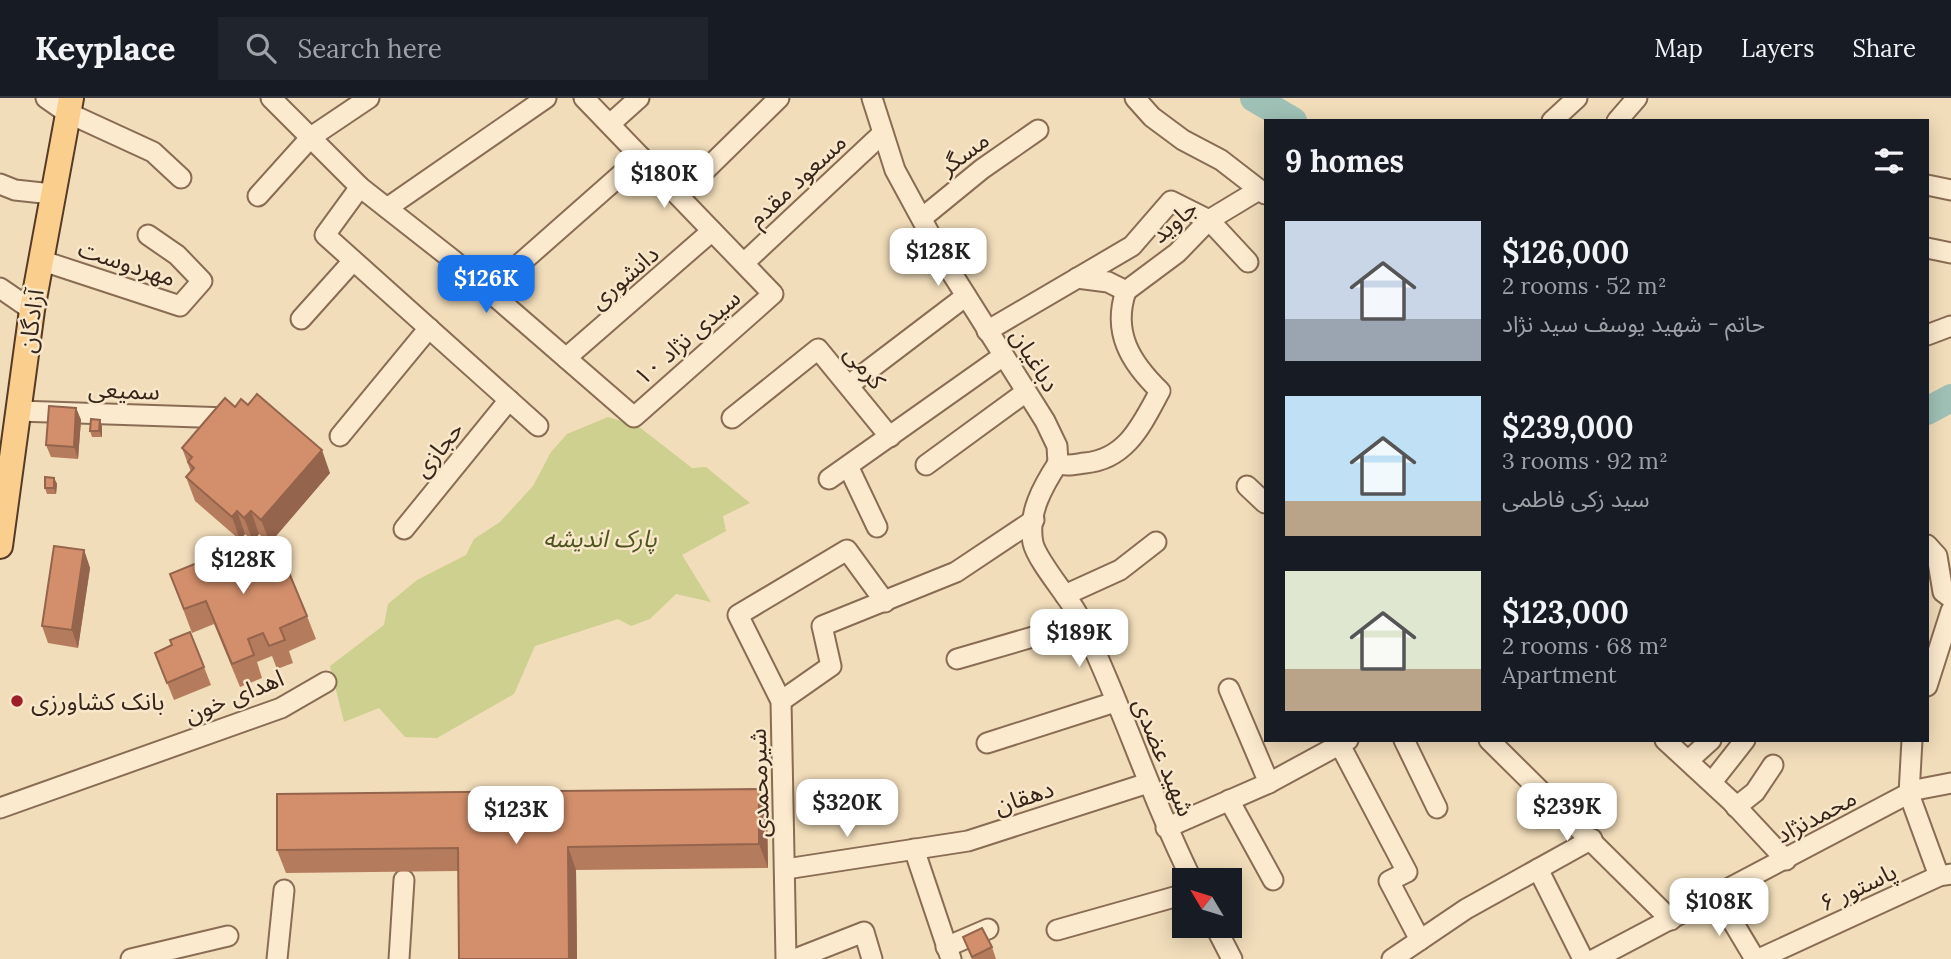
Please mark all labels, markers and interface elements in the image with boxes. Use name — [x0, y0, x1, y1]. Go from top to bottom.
search box — [218, 17, 708, 80]
text: Keyplace — [35, 27, 176, 69]
icon: search — [242, 29, 280, 67]
text: Search here — [298, 32, 442, 65]
text: Map — [1654, 33, 1703, 64]
text: Layers — [1741, 33, 1814, 64]
text: Share — [1852, 33, 1916, 64]
street label: مسگر — [932, 124, 995, 182]
street label: مسعود مقدم — [741, 127, 855, 236]
text: 9 homes — [1285, 142, 1404, 180]
icon: filters — [1870, 142, 1908, 180]
pin: $180K — [615, 150, 713, 210]
text: $180K — [630, 158, 698, 187]
street label: جاوید — [1144, 192, 1204, 250]
pin: $128K — [889, 228, 987, 288]
street label: مهردوست — [74, 233, 180, 293]
text: $126,000 — [1502, 233, 1629, 271]
text: $128K — [906, 236, 970, 265]
street label: دانشوری — [583, 238, 665, 316]
icon: home — [1341, 249, 1425, 333]
pin: $126K — [437, 256, 535, 315]
text: $126K — [454, 263, 518, 292]
text: 2 rooms · 52 m² — [1502, 271, 1667, 300]
street label: سیدی نژاد ۱۰ — [627, 282, 747, 392]
street label: آزادگان — [11, 286, 51, 355]
text: حاتم - شهید یوسف سید نژاد — [1502, 309, 1765, 338]
street label: دباغیان — [1003, 322, 1067, 398]
street label: کرمی — [837, 338, 893, 396]
street label: سمیعی — [88, 373, 160, 407]
text: $239,000 — [1502, 408, 1634, 446]
street label: حجازی — [406, 415, 470, 483]
icon: home — [1341, 424, 1425, 508]
text: 3 rooms · 92 m² — [1502, 446, 1668, 475]
text: سید زکی فاطمی — [1502, 484, 1650, 513]
park label: پارک اندیشه — [543, 523, 658, 555]
pin: $128K — [194, 536, 292, 596]
text: $128K — [211, 544, 275, 573]
text: $123,000 — [1502, 593, 1629, 631]
icon: home — [1341, 599, 1425, 683]
pin: $189K — [1030, 610, 1128, 669]
text: $189K — [1046, 617, 1112, 646]
text: 2 rooms · 68 m² — [1502, 631, 1668, 660]
text: Apartment — [1502, 660, 1617, 689]
street label: اهدای خون — [180, 662, 288, 730]
place label: بانک کشاورزی — [31, 686, 164, 717]
marker: بانک کشاورزی — [9, 693, 25, 709]
street label: شهید عضدی — [1126, 693, 1202, 821]
street label: شیرمحمدی — [742, 728, 776, 838]
street label: دهقان — [990, 773, 1058, 821]
pin: $320K — [798, 780, 896, 839]
street label: محمدنژاد — [1770, 782, 1862, 850]
pin: $239K — [1518, 784, 1616, 843]
pin: $123K — [467, 786, 565, 846]
text: $320K — [812, 787, 882, 816]
text: $239K — [1533, 791, 1601, 820]
text: $123K — [484, 794, 548, 823]
street label: پاستور ۶ — [1814, 856, 1902, 919]
north arrow — [1172, 868, 1242, 938]
map controls — [1172, 868, 1242, 938]
pin: $108K — [1670, 878, 1768, 938]
text: $108K — [1685, 886, 1753, 915]

